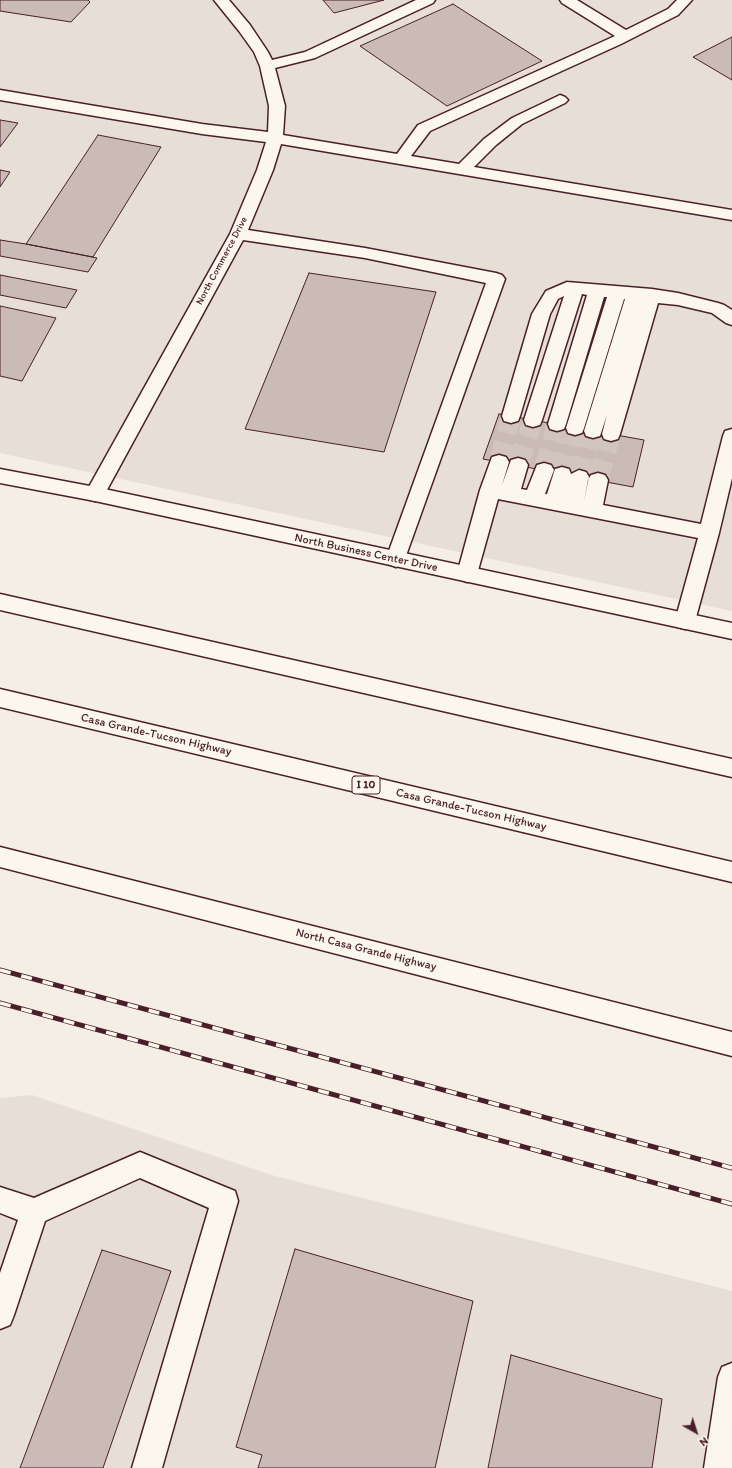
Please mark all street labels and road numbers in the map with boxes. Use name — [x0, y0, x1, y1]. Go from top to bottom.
street label: North Commerce Drive — [194, 215, 250, 307]
street label: North Business Center Drive — [293, 531, 439, 575]
street label: Casa Grande-Tucson Highway — [79, 711, 233, 759]
road number: I 10 — [352, 776, 380, 794]
street label: Casa Grande-Tucson Highway — [394, 786, 548, 834]
street label: North Casa Grande Highway — [294, 926, 438, 974]

